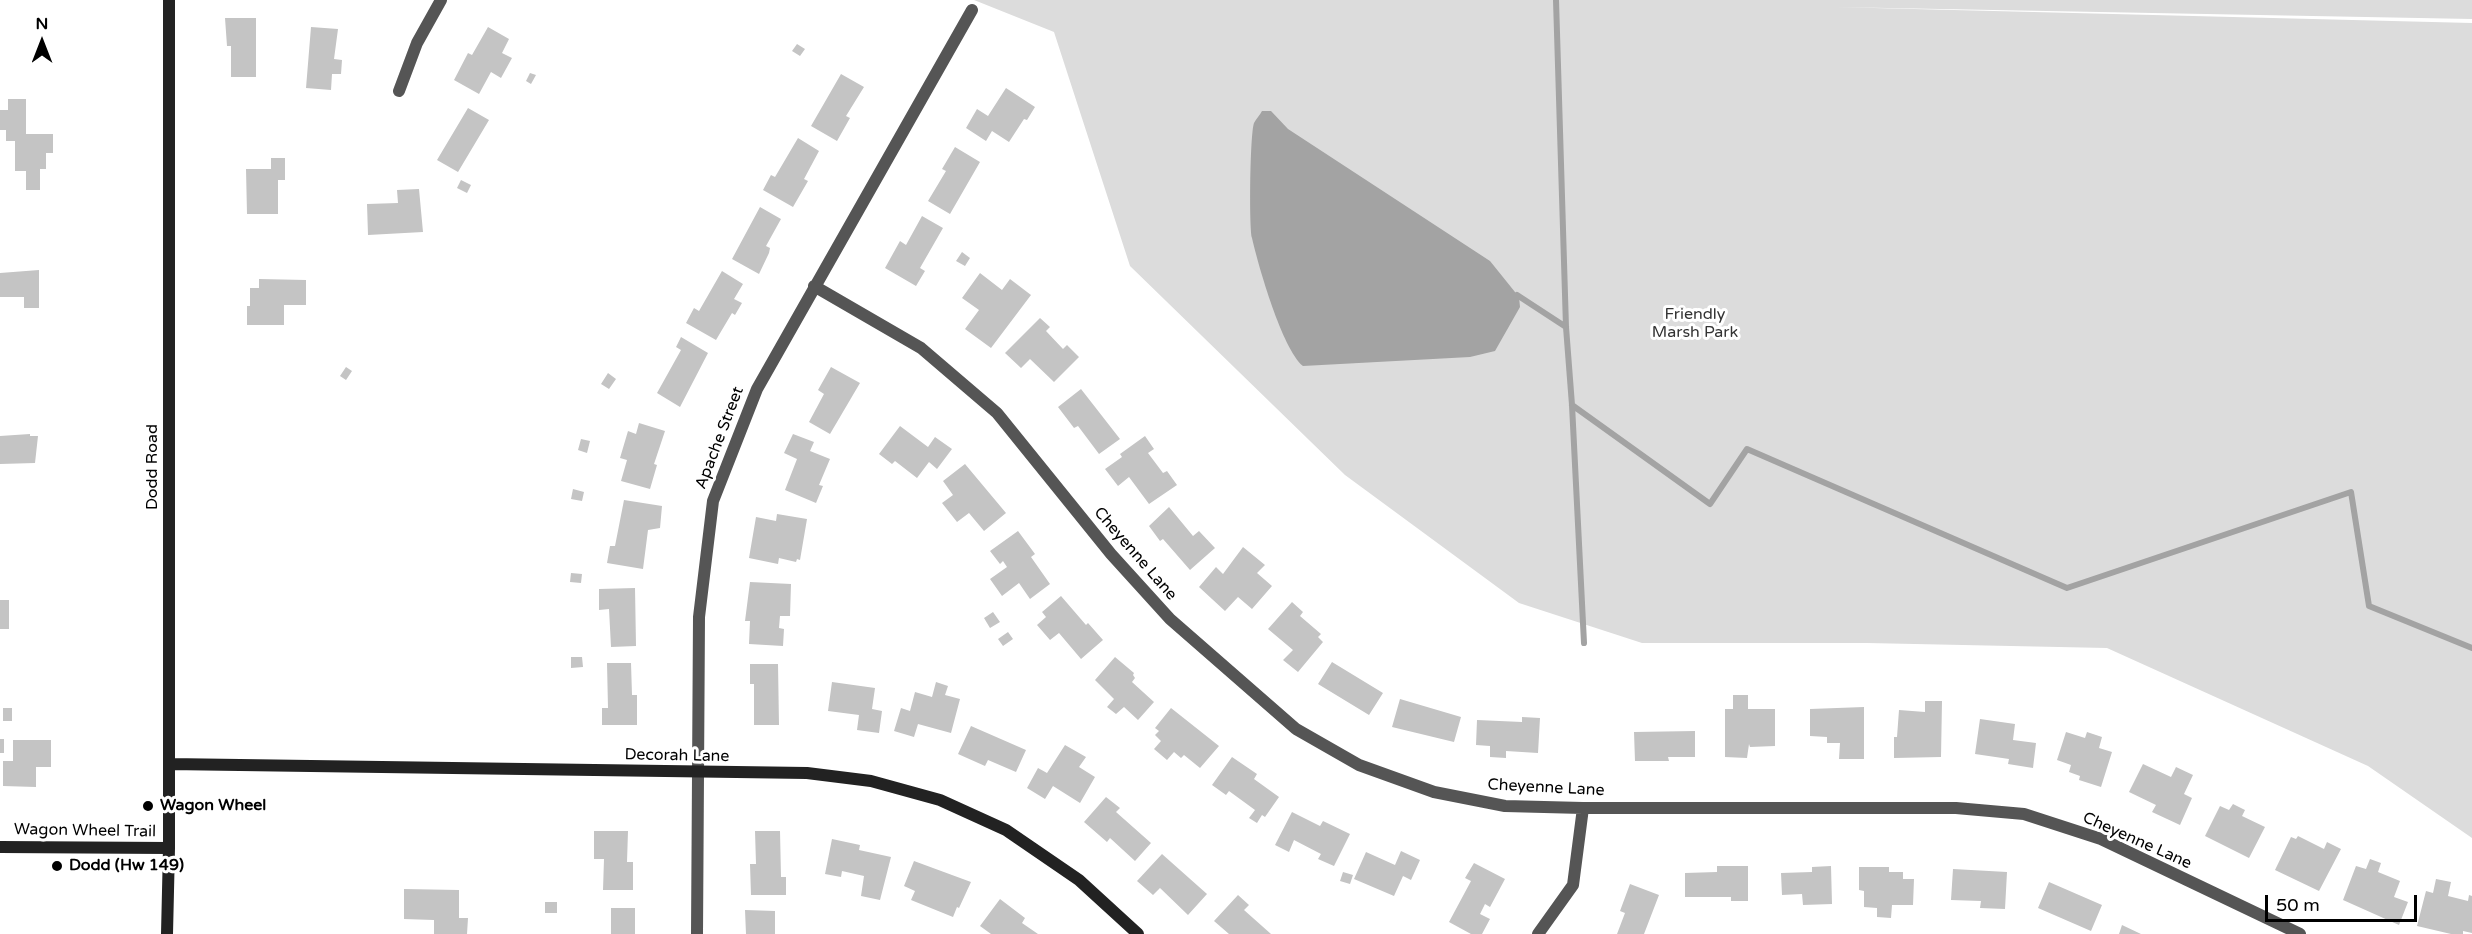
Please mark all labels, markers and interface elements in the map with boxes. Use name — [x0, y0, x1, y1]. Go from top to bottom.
north arrow — [12, 12, 72, 72]
text: N — [36, 14, 48, 34]
park label: Friendly Marsh Park — [1652, 305, 1738, 343]
street label: Apache Street — [692, 384, 748, 492]
street label: Dodd Road — [143, 424, 163, 510]
street label: Cheyenne Lane — [1089, 504, 1181, 604]
street label: Decorah Lane — [624, 745, 730, 767]
street label: Cheyenne Lane — [1487, 775, 1605, 801]
place label: Wagon Wheel — [160, 796, 266, 816]
marker: Wagon Wheel — [141, 799, 155, 813]
street label: Cheyenne Lane — [2080, 808, 2194, 874]
street label: Wagon Wheel Trail — [14, 820, 156, 842]
place label: Dodd (Hw 149) — [69, 856, 184, 876]
marker: Dodd (Hw 149) — [50, 859, 64, 873]
scale bar — [2268, 883, 2420, 921]
text: 50 m — [2276, 894, 2320, 916]

